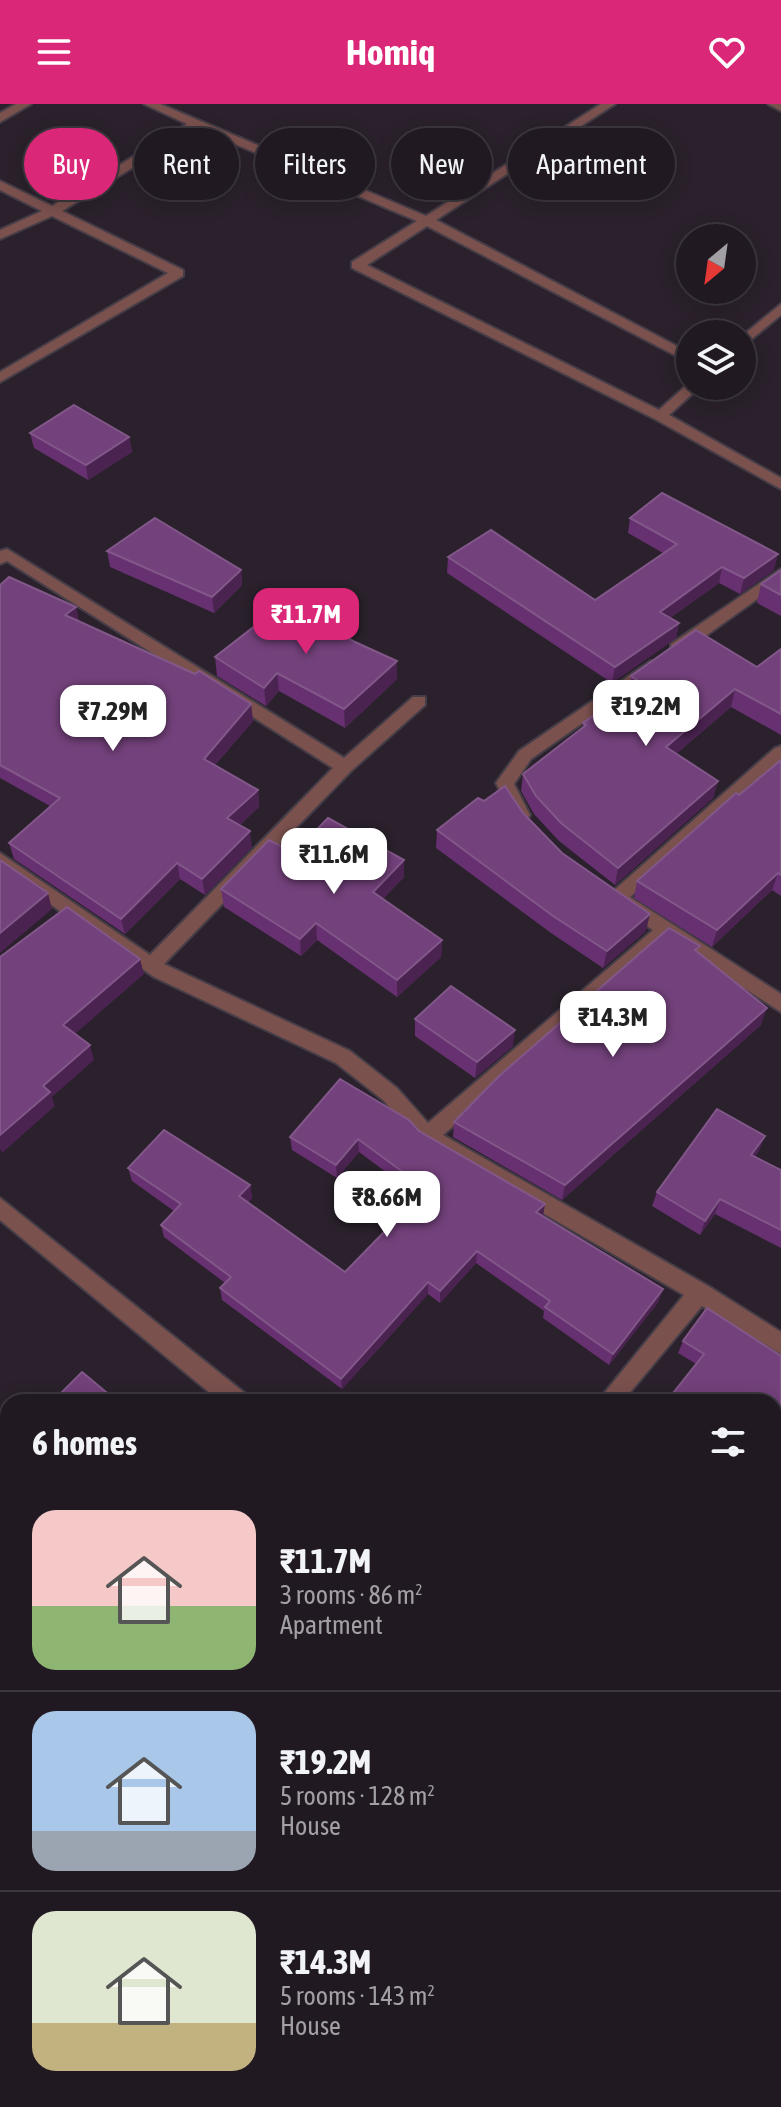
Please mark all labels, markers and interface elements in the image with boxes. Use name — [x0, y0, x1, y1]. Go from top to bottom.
icon: menu — [32, 30, 76, 74]
icon: heart — [705, 30, 749, 74]
text: Homiq — [346, 31, 435, 73]
chip: Buy — [24, 128, 118, 200]
chip: Rent — [134, 128, 239, 200]
chip: Filters — [255, 128, 375, 200]
chip: New — [391, 128, 492, 200]
chip: Apartment — [508, 128, 675, 200]
north arrow — [676, 224, 756, 304]
map controls — [676, 224, 756, 400]
button: layers — [676, 320, 756, 400]
pin: ₹11.7M — [241, 588, 371, 656]
text: ₹11.7M — [271, 599, 341, 629]
pin: ₹19.2M — [581, 680, 711, 748]
pin: ₹7.29M — [48, 685, 178, 753]
text: ₹19.2M — [611, 691, 681, 721]
text: ₹7.29M — [78, 696, 148, 726]
pin: ₹11.6M — [269, 828, 399, 896]
text: ₹11.6M — [299, 839, 369, 869]
pin: ₹14.3M — [548, 991, 678, 1059]
text: ₹14.3M — [578, 1002, 648, 1032]
pin: ₹8.66M — [322, 1171, 452, 1239]
text: ₹8.66M — [352, 1182, 422, 1212]
icon: filters — [706, 1420, 750, 1464]
text: 6 homes — [32, 1423, 137, 1462]
text: ₹11.7M — [280, 1541, 371, 1580]
icon: home — [96, 1542, 192, 1638]
text: 3 rooms · 86 m² — [280, 1580, 422, 1610]
text: Apartment — [280, 1610, 383, 1640]
text: ₹19.2M — [280, 1742, 371, 1781]
icon: home — [96, 1743, 192, 1839]
text: 5 rooms · 128 m² — [280, 1781, 435, 1811]
text: House — [280, 1811, 341, 1841]
text: ₹14.3M — [280, 1942, 371, 1981]
icon: home — [96, 1943, 192, 2039]
text: 5 rooms · 143 m² — [280, 1981, 435, 2011]
text: House — [280, 2011, 341, 2041]

